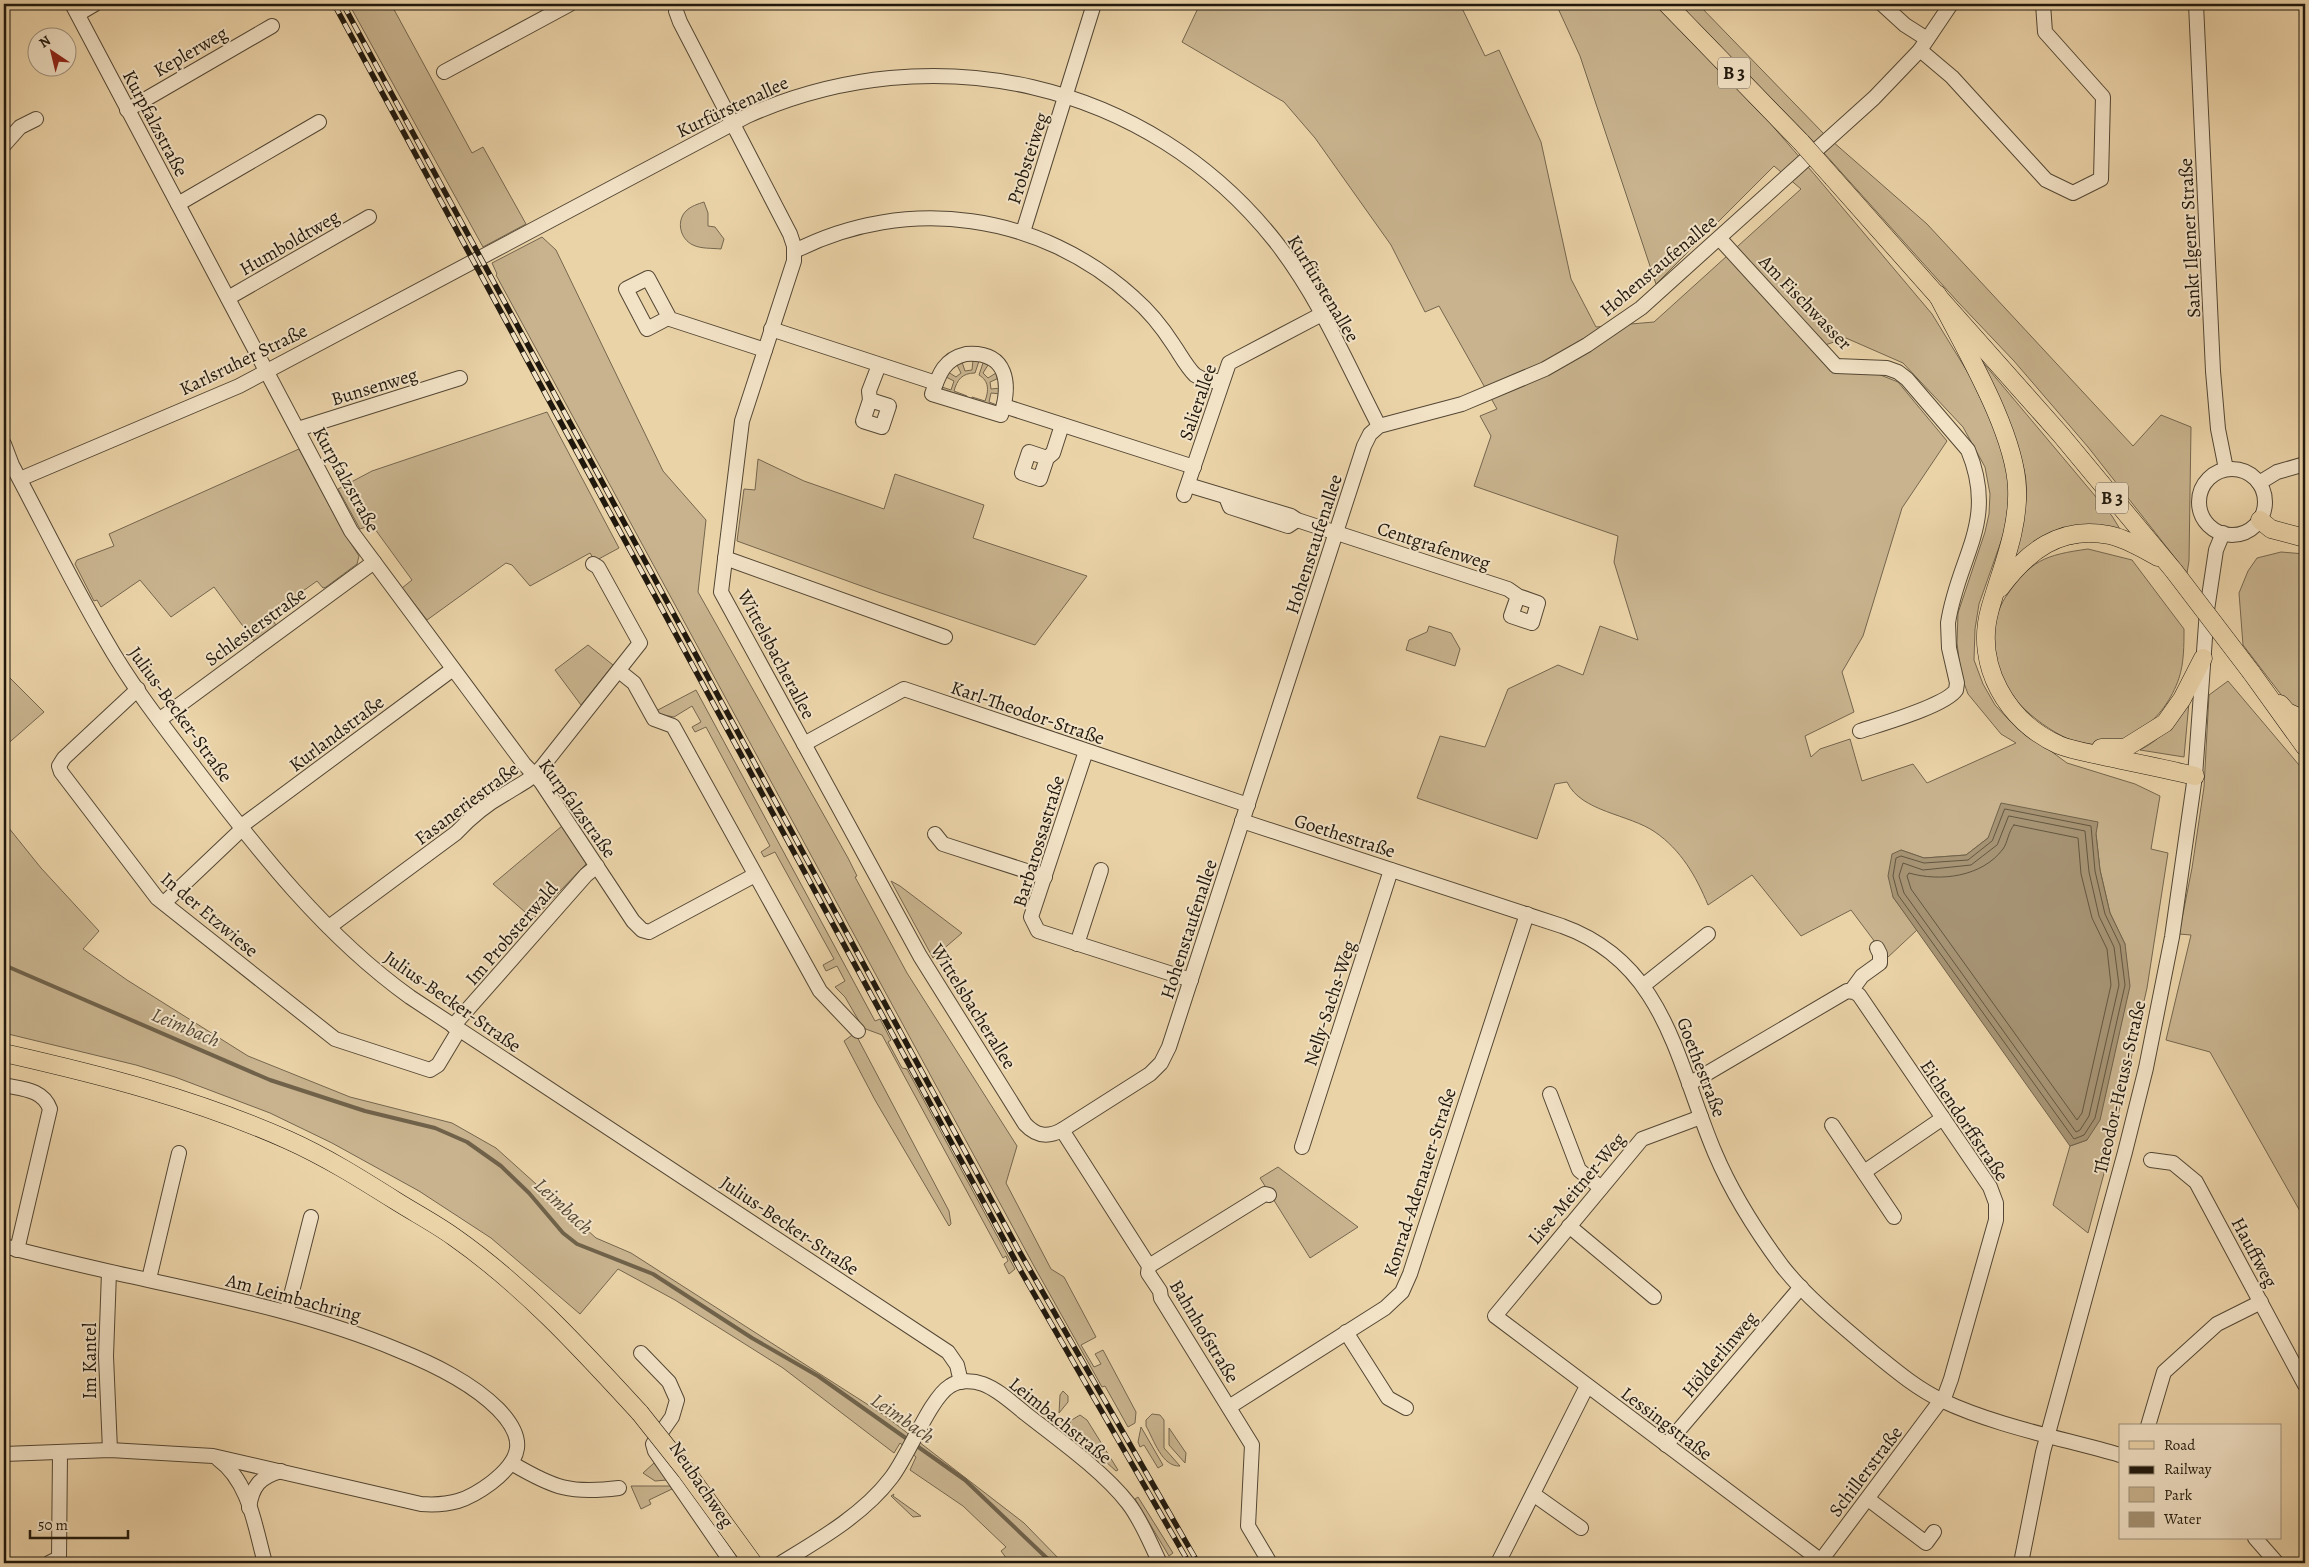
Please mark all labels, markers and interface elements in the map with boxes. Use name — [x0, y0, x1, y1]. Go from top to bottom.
street label: Keplerweg — [149, 20, 233, 84]
north arrow — [28, 28, 78, 78]
text: N — [35, 31, 54, 52]
road number: B 3 — [1718, 58, 1750, 88]
street label: Kurpfalzstraße — [116, 66, 194, 181]
street label: Kurfürstenallee — [672, 70, 793, 144]
street label: Probsteiweg — [1001, 109, 1055, 208]
street label: Sankt Ilgener Straße — [2173, 157, 2207, 318]
street label: Humboldtweg — [235, 203, 345, 282]
street label: Hohenstaufenallee — [1595, 209, 1723, 322]
street label: Kurfürstenallee — [1281, 230, 1365, 347]
street label: Am Fischwasser — [1752, 249, 1858, 356]
street label: Karlsruher Straße — [175, 318, 312, 402]
street label: Bunsenweg — [328, 361, 421, 412]
street label: Salierallee — [1173, 361, 1223, 444]
street label: Kurpfalzstraße — [306, 422, 386, 537]
street label: Hohenstaufenallee — [1279, 471, 1349, 618]
road number: B 3 — [2096, 482, 2128, 514]
street label: Centgrafenweg — [1374, 515, 1494, 577]
street label: Schlesierstraße — [200, 581, 312, 672]
street label: Wittelsbacherallee — [731, 584, 821, 724]
street label: Julius-Becker-Straße — [122, 641, 238, 788]
street label: Karl-Theodor-Straße — [947, 674, 1108, 751]
street label: Kurlandstraße — [284, 689, 389, 778]
street label: Kurpfalzstraße — [532, 754, 622, 864]
street label: Fasaneriestraße — [409, 756, 524, 851]
street label: Barbarossastraße — [1007, 772, 1071, 910]
street label: Goethestraße — [1291, 807, 1399, 865]
street label: Hohenstaufenallee — [1154, 856, 1224, 1003]
street label: In der Etzwiese — [155, 866, 264, 963]
street label: Im Probsterwald — [459, 876, 565, 991]
street label: Nelly-Sachs-Weg — [1297, 937, 1363, 1069]
street label: Wittelsbacherallee — [924, 938, 1022, 1074]
street label: Julius-Becker-Straße — [379, 945, 526, 1059]
street label: Theodor-Heuss-Straße — [2087, 998, 2153, 1177]
water label: Leimbach — [147, 1001, 224, 1054]
street label: Goethestraße — [1670, 1014, 1732, 1121]
street label: Eichendorffstraße — [1914, 1055, 2015, 1187]
street label: Konrad-Adenauer-Straße — [1377, 1084, 1463, 1280]
street label: Lise-Meitner-Weg — [1522, 1127, 1632, 1250]
street label: Julius-Becker-Straße — [715, 1170, 864, 1282]
water label: Leimbach — [528, 1172, 599, 1241]
street label: Hauffweg — [2225, 1213, 2284, 1293]
street label: Am Leimbachring — [222, 1267, 365, 1329]
street label: Bahnhofstraße — [1163, 1275, 1245, 1388]
street label: Hölderlinweg — [1676, 1306, 1764, 1403]
street label: Im Kantel — [77, 1322, 103, 1399]
street label: Leimbachstraße — [1003, 1371, 1117, 1470]
street label: Lessingstraße — [1615, 1381, 1717, 1467]
water label: Leimbach — [866, 1387, 940, 1450]
street label: Schillerstraße — [1823, 1421, 1909, 1523]
legend — [2119, 1424, 2282, 1540]
text: Road — [2164, 1435, 2196, 1455]
street label: Neubachweg — [663, 1436, 740, 1533]
text: Railway — [2164, 1459, 2212, 1479]
text: Park — [2164, 1485, 2193, 1505]
scale bar — [30, 1507, 128, 1539]
text: Water — [2163, 1509, 2201, 1529]
text: 50 m — [38, 1515, 68, 1535]

